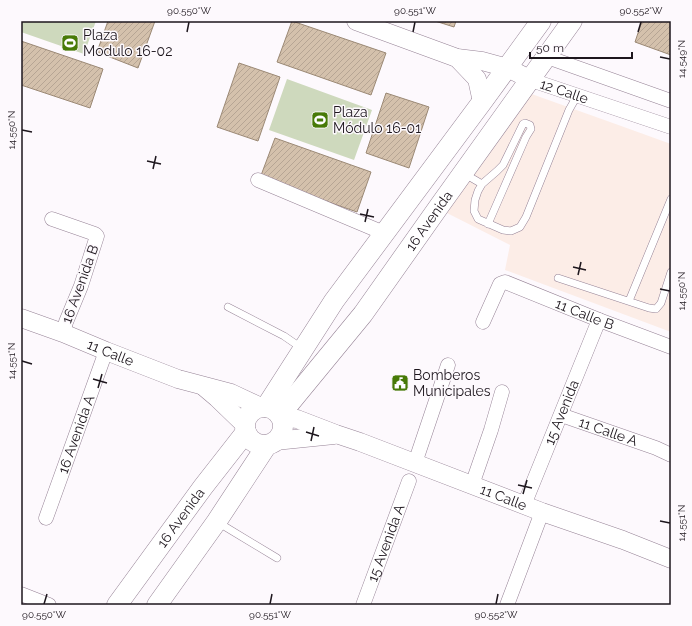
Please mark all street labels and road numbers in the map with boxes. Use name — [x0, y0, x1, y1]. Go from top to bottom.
street label: 12 Calle — [538, 76, 590, 107]
street label: 16 Avenida — [402, 188, 456, 254]
street label: 16 Avenida B — [58, 243, 102, 325]
street label: 11 Calle B — [553, 295, 616, 333]
street label: 11 Calle — [85, 336, 136, 369]
street label: 15 Avenida — [541, 377, 582, 447]
street label: 16 Avenida A — [55, 392, 98, 476]
street label: 11 Calle A — [577, 414, 640, 449]
street label: 11 Calle — [478, 481, 529, 513]
street label: 16 Avenida — [154, 485, 208, 551]
street label: 15 Avenida A — [364, 502, 408, 584]

